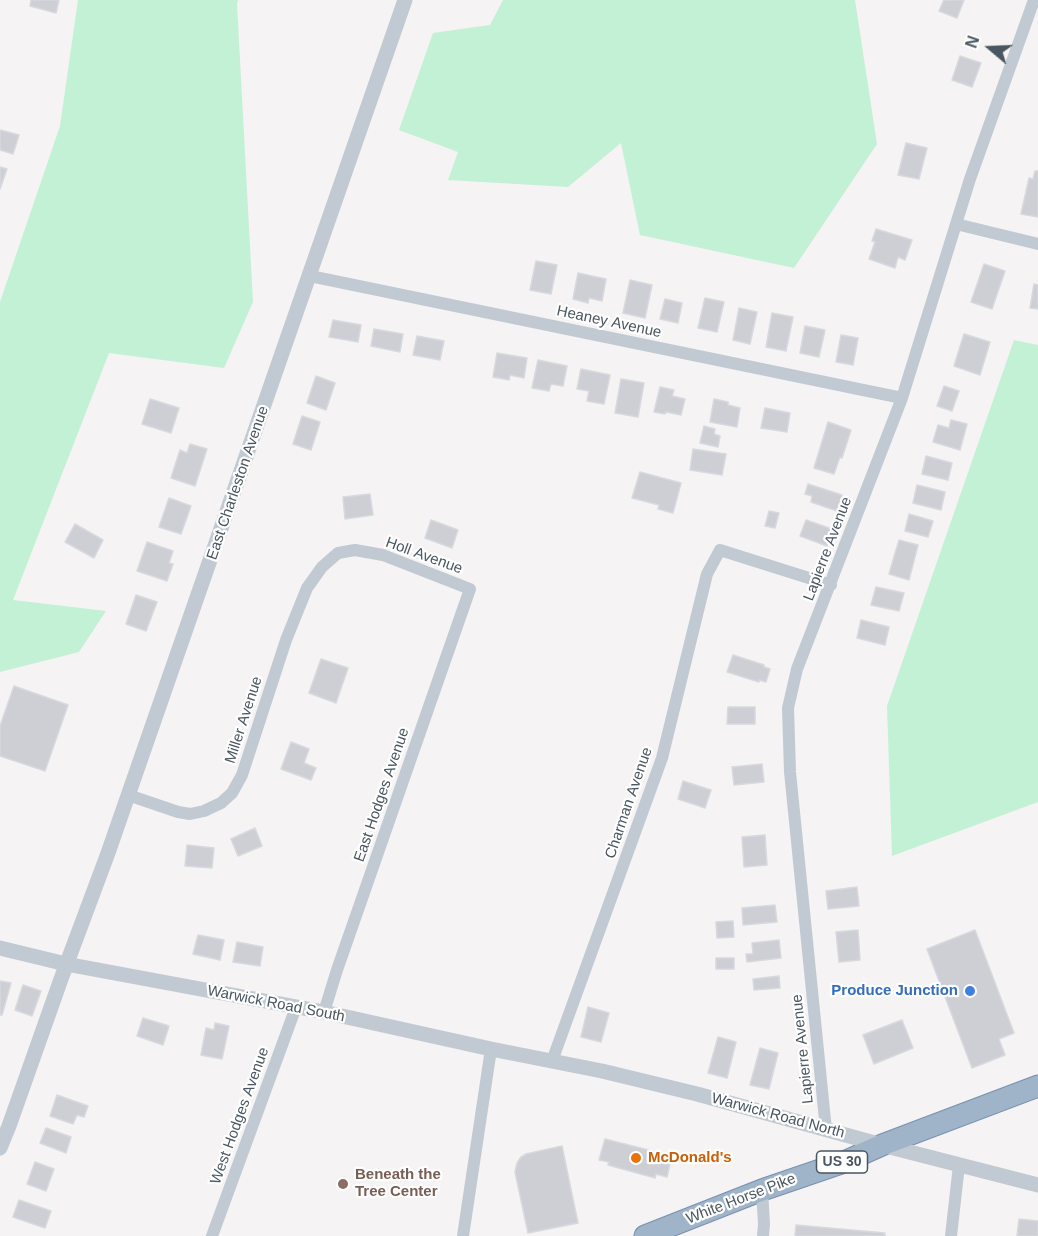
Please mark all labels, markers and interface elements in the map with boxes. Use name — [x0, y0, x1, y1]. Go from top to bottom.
north arrow — [960, 18, 1020, 78]
text: N — [963, 34, 982, 50]
street label: Heaney Avenue — [555, 302, 663, 342]
street label: East Charleston Avenue — [203, 404, 273, 562]
street label: Lapierre Avenue — [800, 495, 856, 603]
street label: Holl Avenue — [383, 534, 465, 578]
street label: Miller Avenue — [221, 674, 267, 766]
street label: East Hodges Avenue — [351, 726, 413, 864]
street label: Charman Avenue — [602, 745, 656, 861]
street label: Warwick Road South — [206, 982, 346, 1026]
place label: Produce Junction — [831, 982, 958, 1000]
marker: Produce Junction — [963, 984, 977, 998]
street label: Lapierre Avenue — [788, 993, 818, 1105]
street label: West Hodges Avenue — [207, 1045, 273, 1187]
street label: Warwick Road North — [710, 1090, 846, 1142]
place label: McDonald's — [648, 1149, 732, 1167]
marker: McDonald's — [629, 1151, 643, 1165]
road number: US 30 — [816, 1151, 868, 1173]
place label: Beneath the Tree Center — [355, 1166, 441, 1201]
street label: White Horse Pike — [684, 1170, 798, 1228]
marker: Beneath the Tree Center — [336, 1177, 350, 1191]

